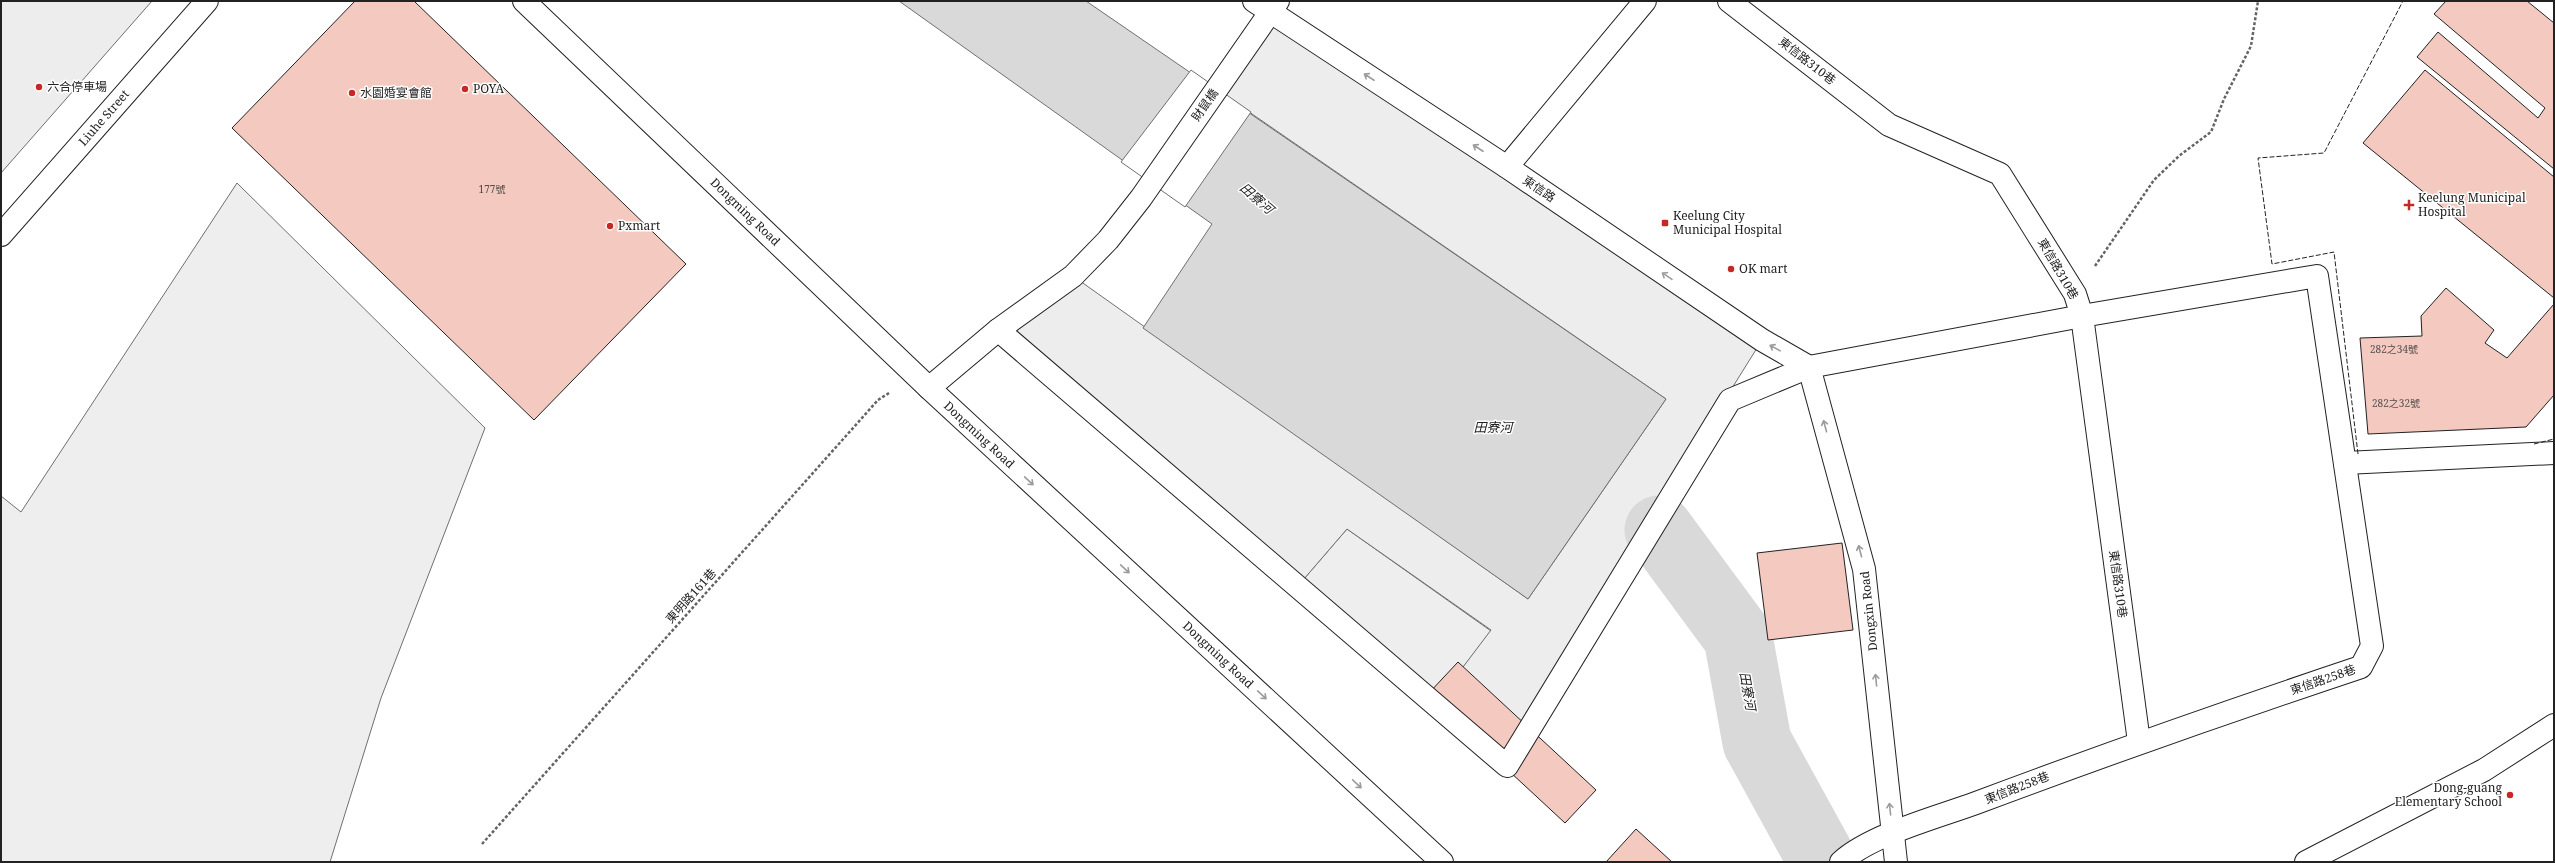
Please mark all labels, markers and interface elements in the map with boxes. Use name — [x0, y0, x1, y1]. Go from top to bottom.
street label: 東信路310巷 — [1775, 33, 1839, 88]
one-way arrow — [1364, 73, 1375, 81]
place label: 六合停車場 — [47, 78, 107, 95]
place label: POYA — [473, 80, 504, 97]
marker: 六合停車場 — [34, 82, 44, 92]
place label: 水園婚宴會館 — [360, 84, 432, 101]
marker: POYA — [460, 84, 470, 94]
street label: 財鼠橋 — [1187, 85, 1222, 124]
street label: Liuhe Street — [74, 86, 133, 150]
marker: 水園婚宴會館 — [347, 88, 357, 98]
one-way arrow — [1473, 144, 1484, 152]
street label: 東信路 — [1520, 171, 1559, 206]
street label: Dongming Road — [707, 174, 785, 250]
water label: 田寮河 — [1236, 178, 1280, 220]
house number: 177號 — [479, 182, 505, 196]
place label: Keelung Municipal Hospital — [2418, 189, 2526, 220]
marker: Keelung Municipal Hospital — [2403, 199, 2415, 211]
place label: Keelung City Municipal Hospital — [1673, 207, 1782, 238]
place label: Pxmart — [618, 217, 660, 234]
marker: Keelung City Municipal Hospital — [1660, 218, 1670, 228]
marker: Pxmart — [605, 221, 615, 231]
street label: 東信路310巷 — [2034, 235, 2083, 302]
place label: OK mart — [1739, 260, 1787, 277]
marker: OK mart — [1726, 264, 1736, 274]
one-way arrow — [1662, 272, 1673, 280]
house number: 282之34號 — [2370, 342, 2418, 356]
one-way arrow — [1769, 343, 1781, 351]
house number: 282之32號 — [2372, 396, 2420, 410]
street label: Dongming Road — [940, 397, 1019, 472]
water label: 田寮河 — [1473, 418, 1515, 436]
one-way arrow — [1821, 420, 1829, 433]
one-way arrow — [1024, 477, 1035, 486]
one-way arrow — [1855, 545, 1863, 558]
street label: 東信路310巷 — [2105, 549, 2132, 619]
street label: 東明路161巷 — [662, 565, 720, 627]
one-way arrow — [1120, 565, 1130, 574]
street label: Dongxin Road — [1856, 570, 1881, 652]
street label: Dongming Road — [1179, 617, 1258, 692]
street label: 東信路258巷 — [2288, 660, 2358, 699]
water label: 田寮河 — [1736, 670, 1761, 715]
one-way arrow — [1872, 674, 1880, 687]
one-way arrow — [1257, 691, 1267, 700]
street label: 東信路258巷 — [1982, 767, 2052, 808]
one-way arrow — [1352, 779, 1362, 788]
place label: Dong-guang Elementary School — [2395, 779, 2503, 810]
marker: Dong-guang Elementary School — [2505, 790, 2515, 800]
one-way arrow — [1886, 803, 1893, 816]

